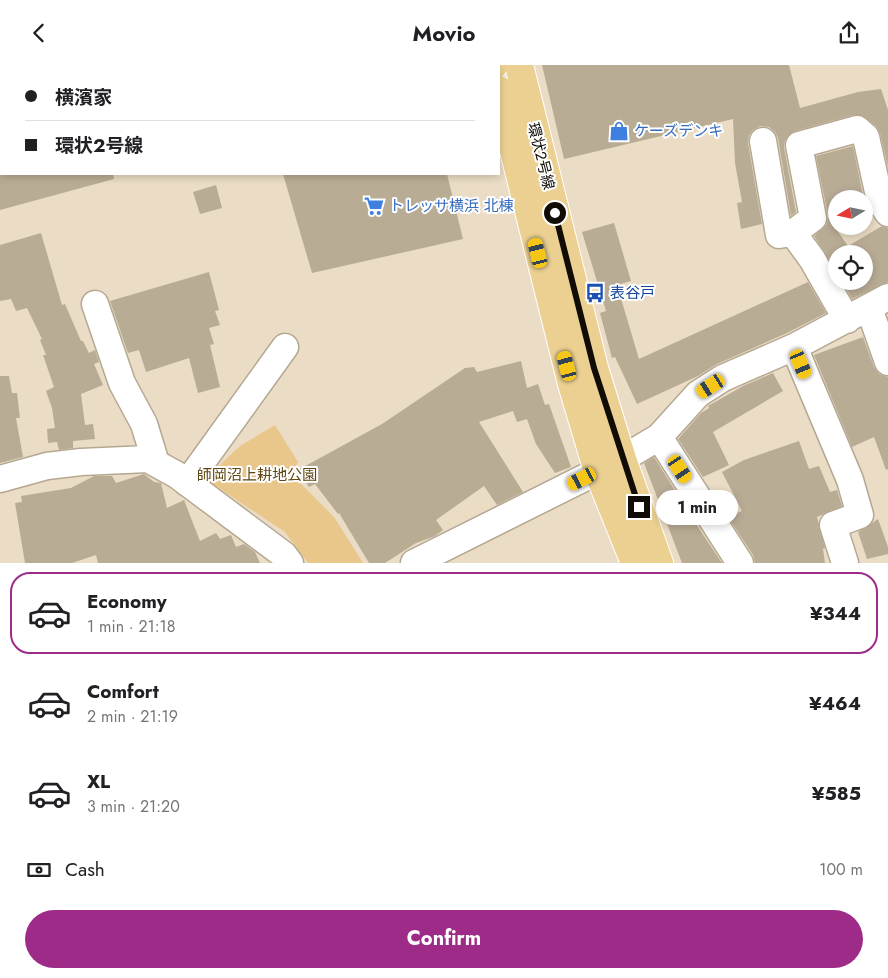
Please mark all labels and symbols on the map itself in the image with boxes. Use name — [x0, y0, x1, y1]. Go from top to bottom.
street label: 環状2号線 — [522, 120, 560, 192]
shop icon: ケーズデンキ — [608, 120, 630, 142]
place label: ケーズデンキ — [634, 120, 723, 142]
north arrow — [828, 190, 872, 235]
supermarket icon: トレッサ横浜 北棟 — [363, 195, 385, 217]
place label: トレッサ横浜 北棟 — [389, 195, 514, 217]
route start — [544, 202, 566, 224]
car — [527, 237, 548, 269]
bus stop icon: 表谷戸 — [584, 282, 606, 304]
place label: 表谷戸 — [610, 282, 655, 304]
car — [788, 347, 813, 381]
car — [555, 350, 578, 382]
car — [694, 372, 727, 400]
car — [665, 452, 694, 486]
park label: 師岡沼上耕地公園 — [197, 464, 317, 486]
car — [565, 466, 598, 492]
callout: 1 min — [656, 489, 739, 525]
route end — [628, 496, 650, 518]

